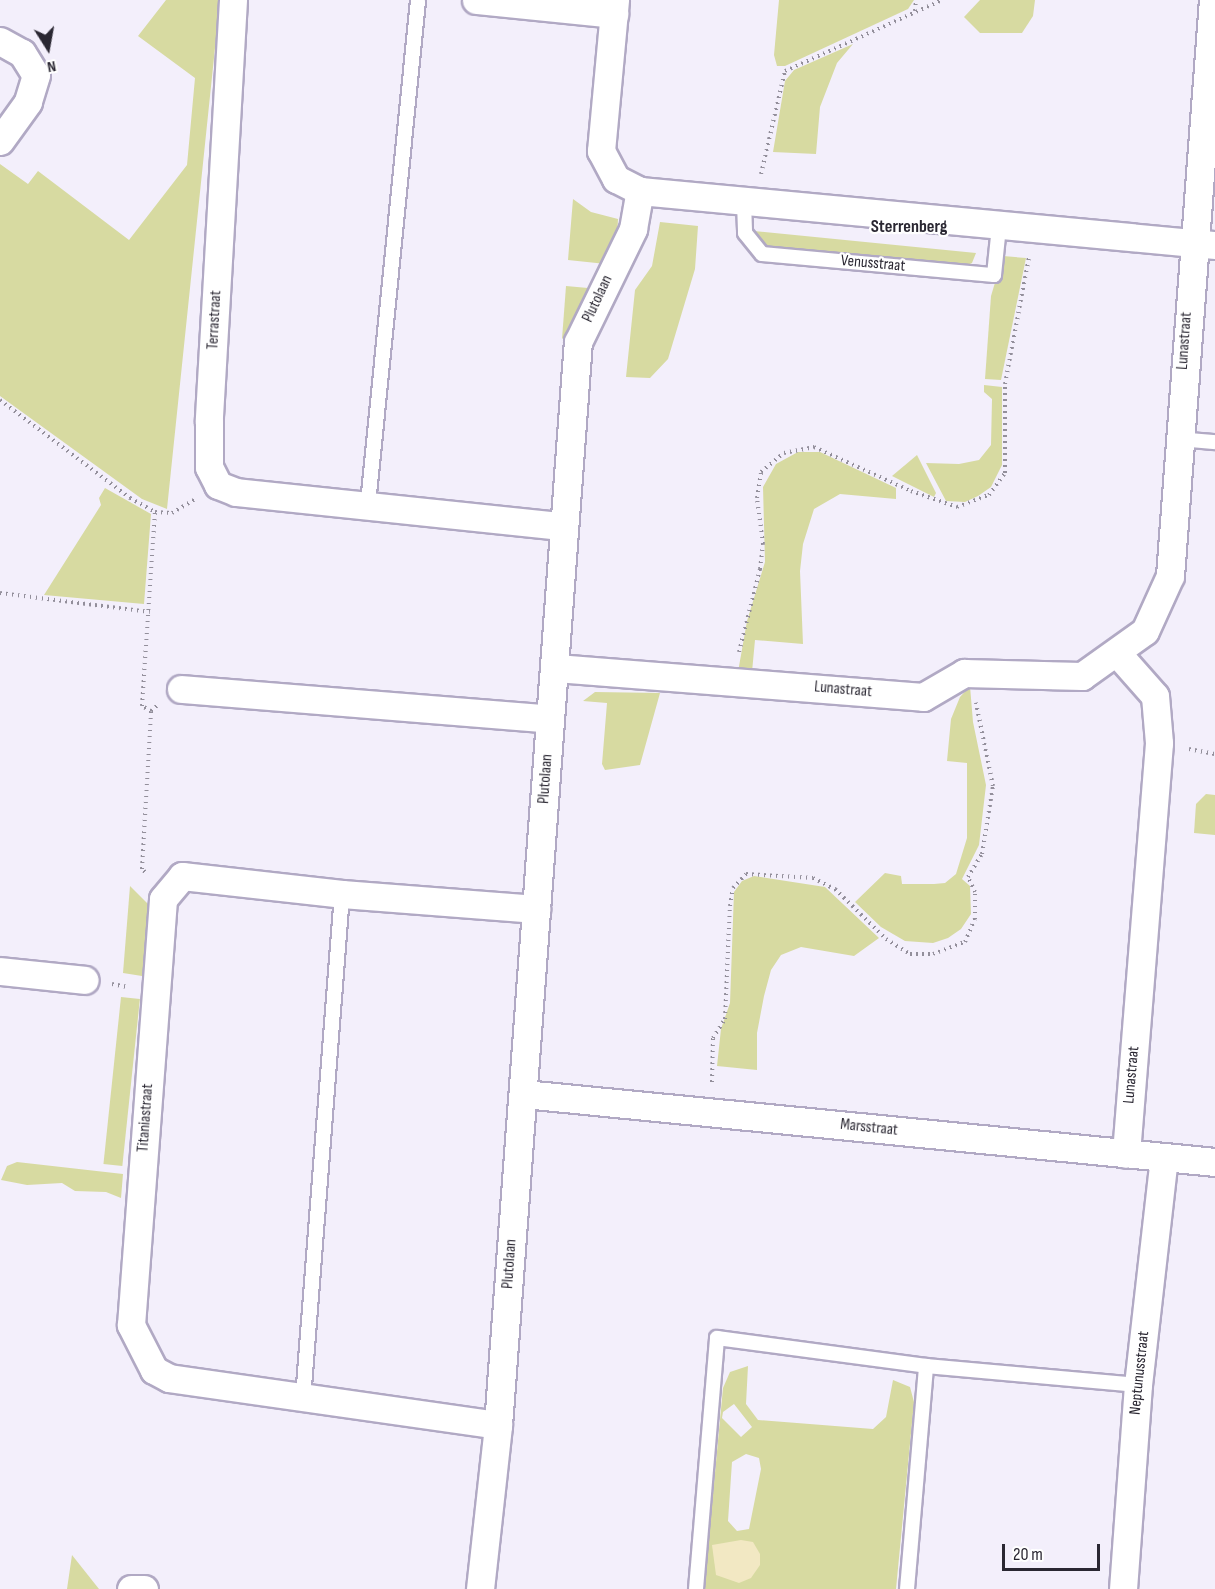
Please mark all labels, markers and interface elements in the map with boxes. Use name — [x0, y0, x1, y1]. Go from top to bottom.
north arrow — [18, 18, 78, 78]
text: N — [46, 56, 58, 76]
district label: Sterrenberg — [871, 216, 947, 238]
street label: Venusstraat — [840, 252, 906, 276]
street label: Plutolaan — [579, 272, 617, 326]
street label: Terrastraat — [204, 290, 226, 350]
street label: Lunastraat — [1173, 312, 1197, 370]
street label: Lunastraat — [813, 678, 873, 702]
street label: Plutolaan — [535, 753, 557, 805]
street label: Lunastraat — [1120, 1045, 1144, 1105]
street label: Titaniastraat — [134, 1083, 158, 1153]
street label: Marsstraat — [839, 1115, 899, 1141]
street label: Plutolaan — [499, 1238, 521, 1290]
street label: Neptunusstraat — [1126, 1330, 1154, 1416]
scale bar — [1005, 1532, 1102, 1570]
text: 20 m — [1013, 1544, 1043, 1565]

